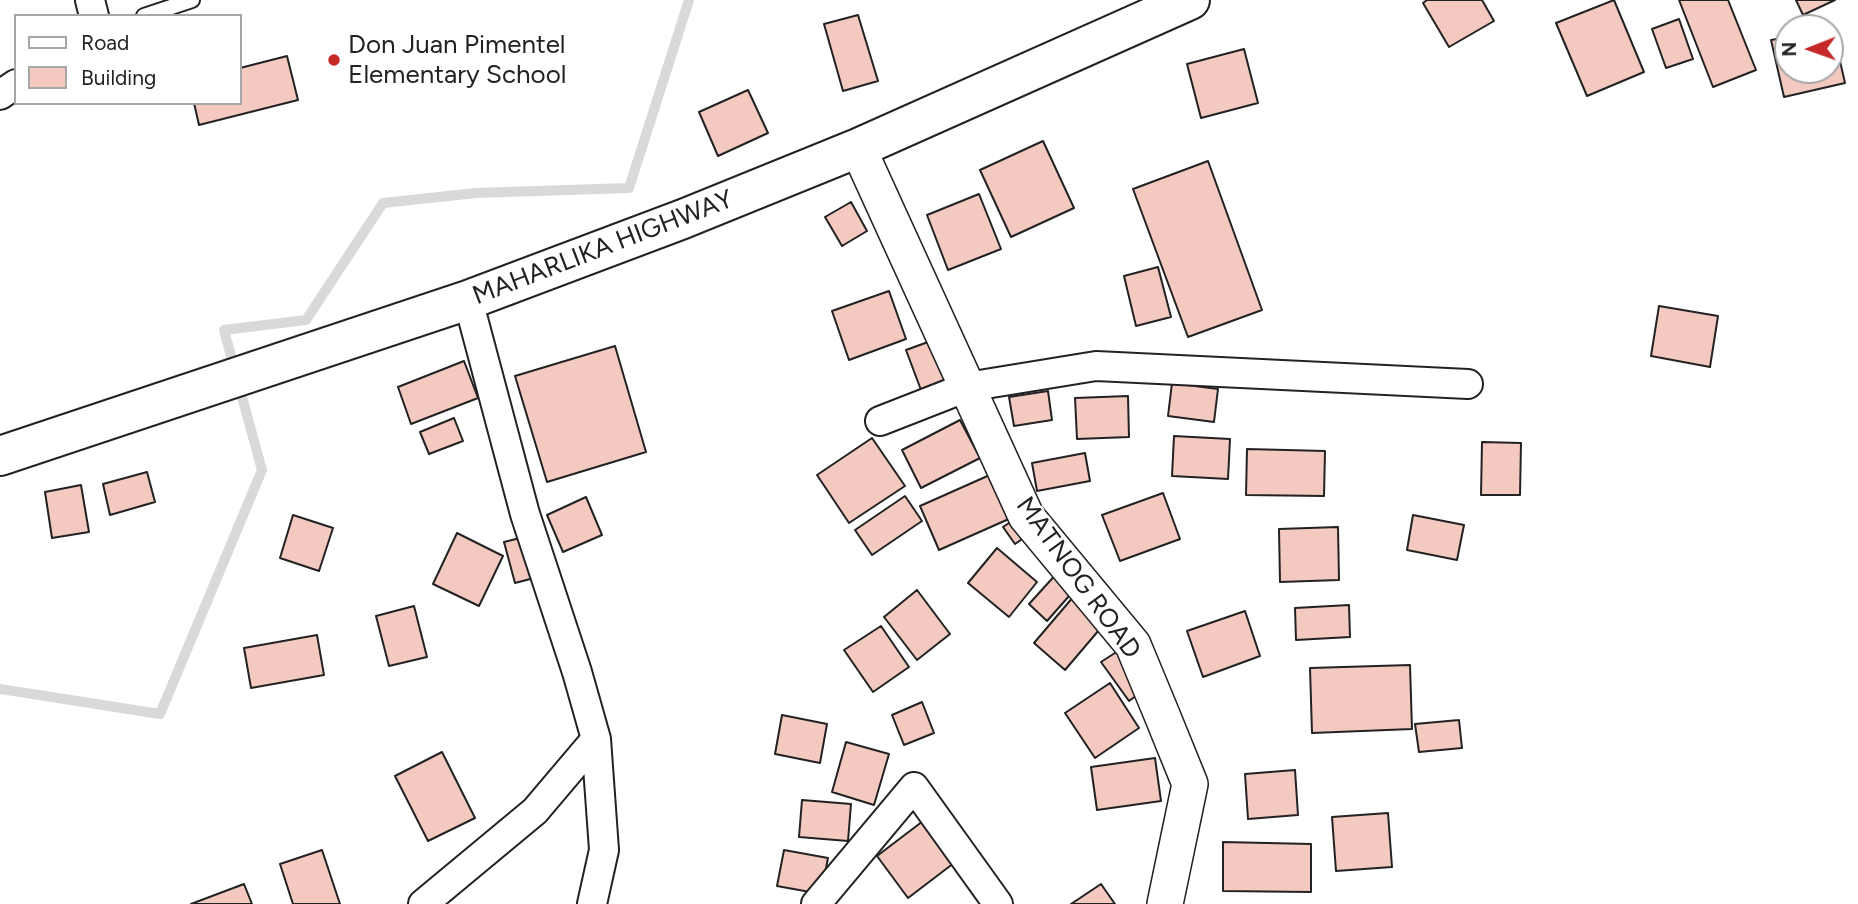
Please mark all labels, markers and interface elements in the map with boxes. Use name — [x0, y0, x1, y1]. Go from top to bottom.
legend — [14, 14, 242, 105]
north arrow — [1774, 14, 1844, 84]
place label: Don Juan Pimentel Elementary School — [348, 29, 566, 90]
text: Road — [81, 30, 129, 55]
text: N — [1778, 42, 1801, 57]
marker: Don Juan Pimentel Elementary School — [326, 52, 342, 68]
text: Building — [81, 65, 156, 90]
street label: MAHARLIKA HIGHWAY — [468, 184, 738, 312]
street label: MATNOG ROAD — [1009, 491, 1147, 665]

